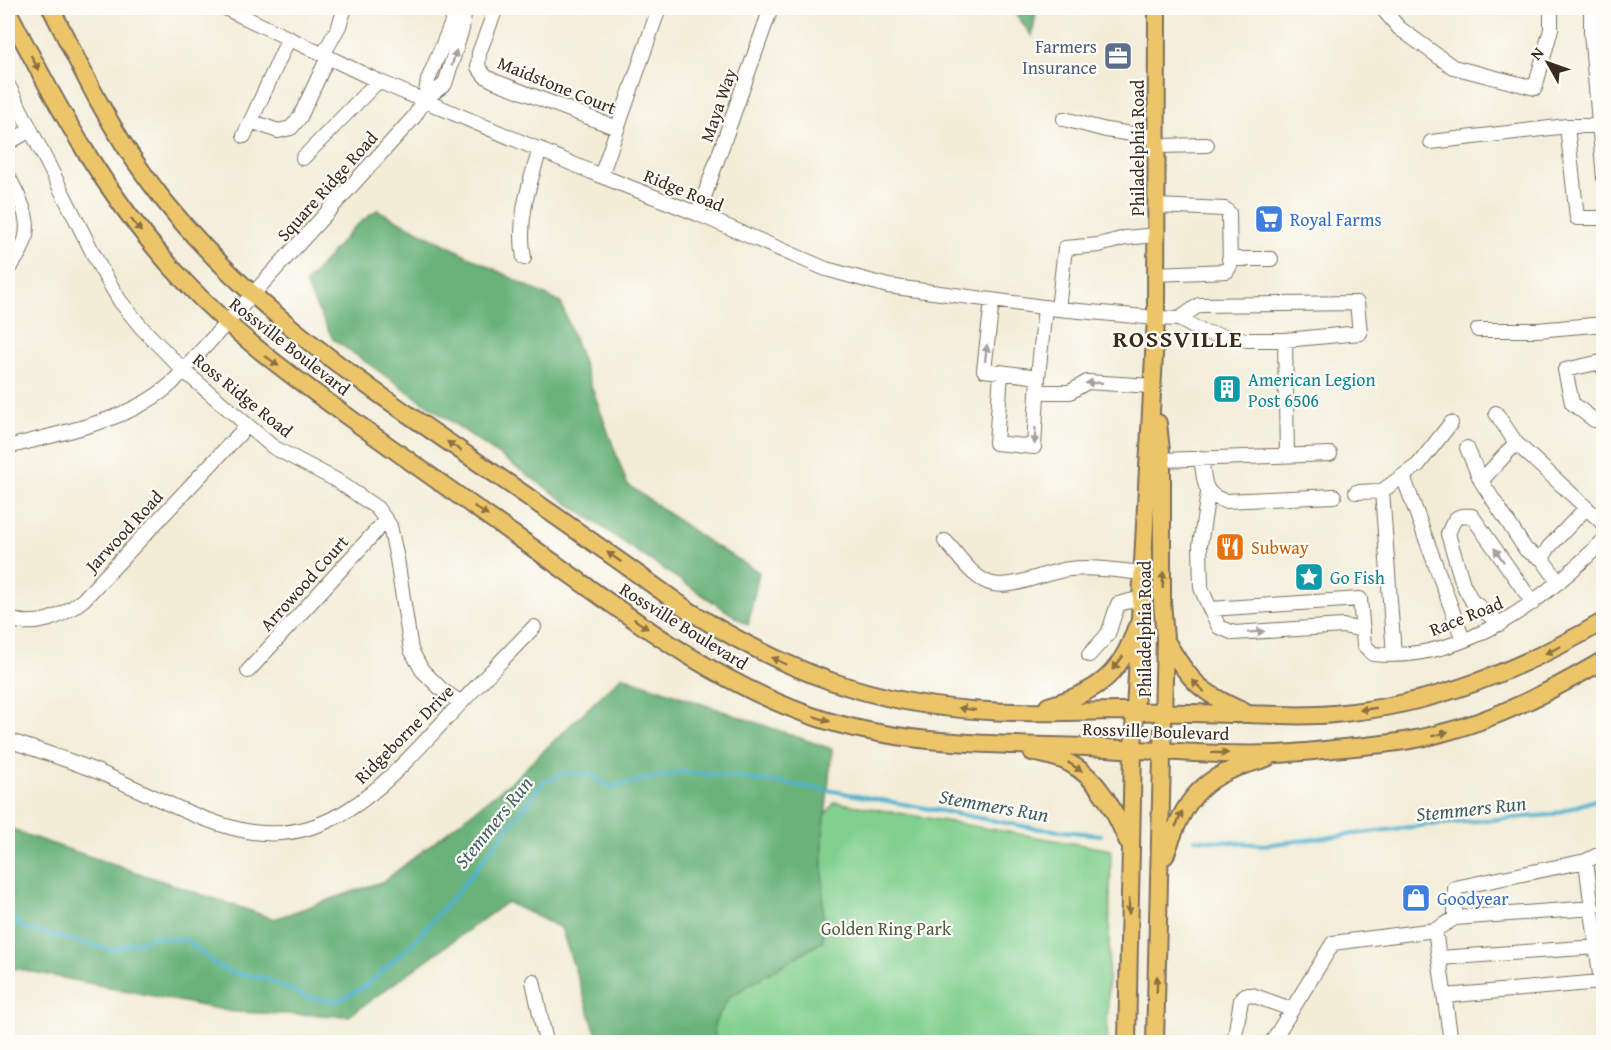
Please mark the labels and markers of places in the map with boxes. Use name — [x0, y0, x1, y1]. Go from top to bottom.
place label: Farmers Insurance — [1022, 33, 1097, 81]
office icon: Farmers Insurance — [1102, 40, 1134, 72]
supermarket icon: Royal Farms — [1253, 203, 1285, 235]
place label: Royal Farms — [1290, 206, 1382, 233]
place label: American Legion Post 6506 — [1248, 366, 1376, 414]
building icon: American Legion Post 6506 — [1211, 373, 1243, 405]
restaurant icon: Subway — [1214, 531, 1246, 563]
place label: Subway — [1251, 534, 1309, 561]
place icon: Go Fish — [1293, 561, 1325, 593]
place label: Go Fish — [1330, 564, 1385, 591]
shop icon: Goodyear — [1400, 882, 1432, 914]
place label: Goodyear — [1437, 885, 1509, 912]

